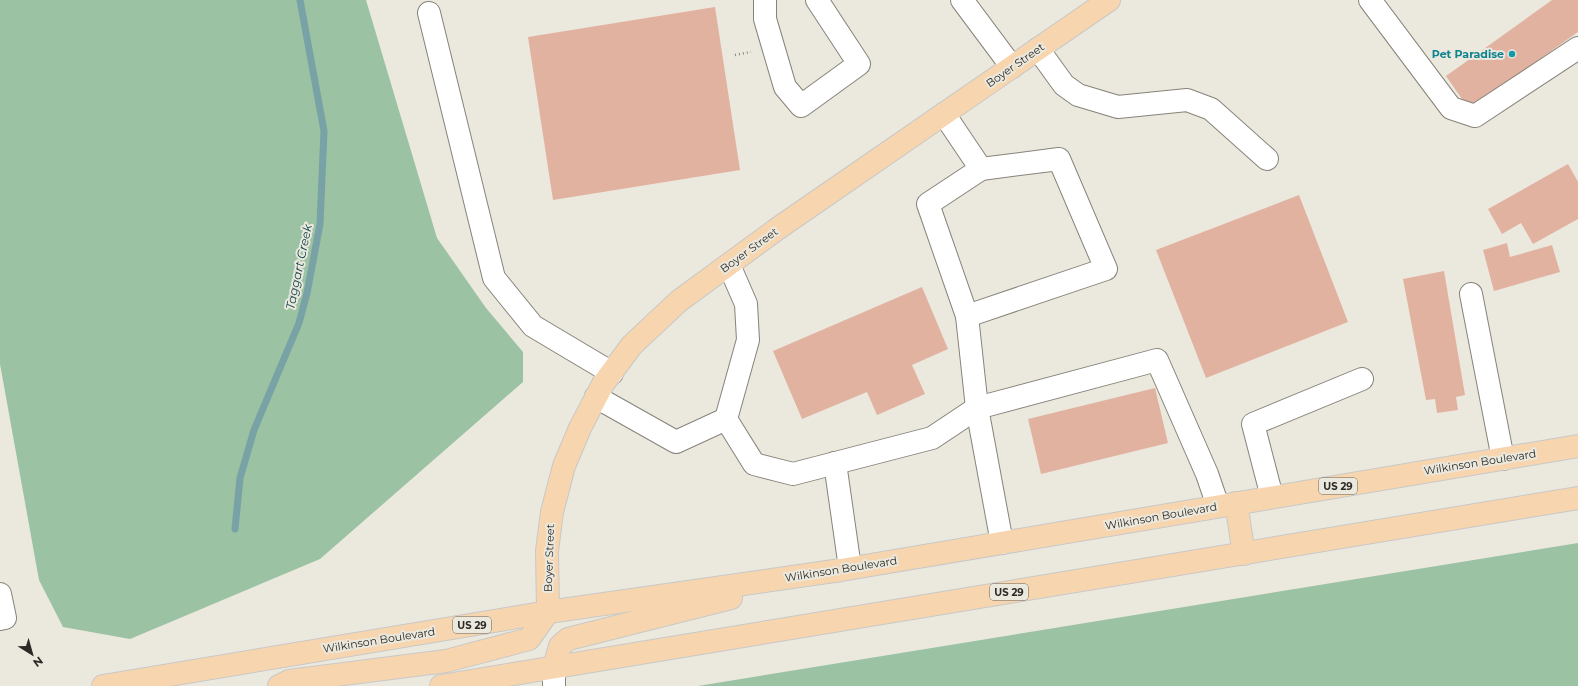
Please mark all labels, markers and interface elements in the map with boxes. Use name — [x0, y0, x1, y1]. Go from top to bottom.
street label: Boyer Street — [983, 39, 1047, 90]
place label: Pet Paradise — [1432, 47, 1504, 61]
marker: Pet Paradise — [1507, 49, 1517, 59]
water label: Taggart Creek — [282, 222, 315, 311]
street label: Boyer Street — [717, 224, 781, 276]
street label: Wilkinson Boulevard — [1423, 446, 1537, 478]
road number: US 29 — [1319, 478, 1357, 494]
street label: Wilkinson Boulevard — [1104, 499, 1218, 533]
street label: Boyer Street — [541, 523, 557, 592]
street label: Wilkinson Boulevard — [784, 553, 898, 585]
road number: US 29 — [990, 584, 1028, 600]
road number: US 29 — [453, 617, 491, 633]
street label: Wilkinson Boulevard — [322, 624, 436, 656]
north arrow — [12, 634, 52, 674]
text: N — [30, 654, 46, 670]

